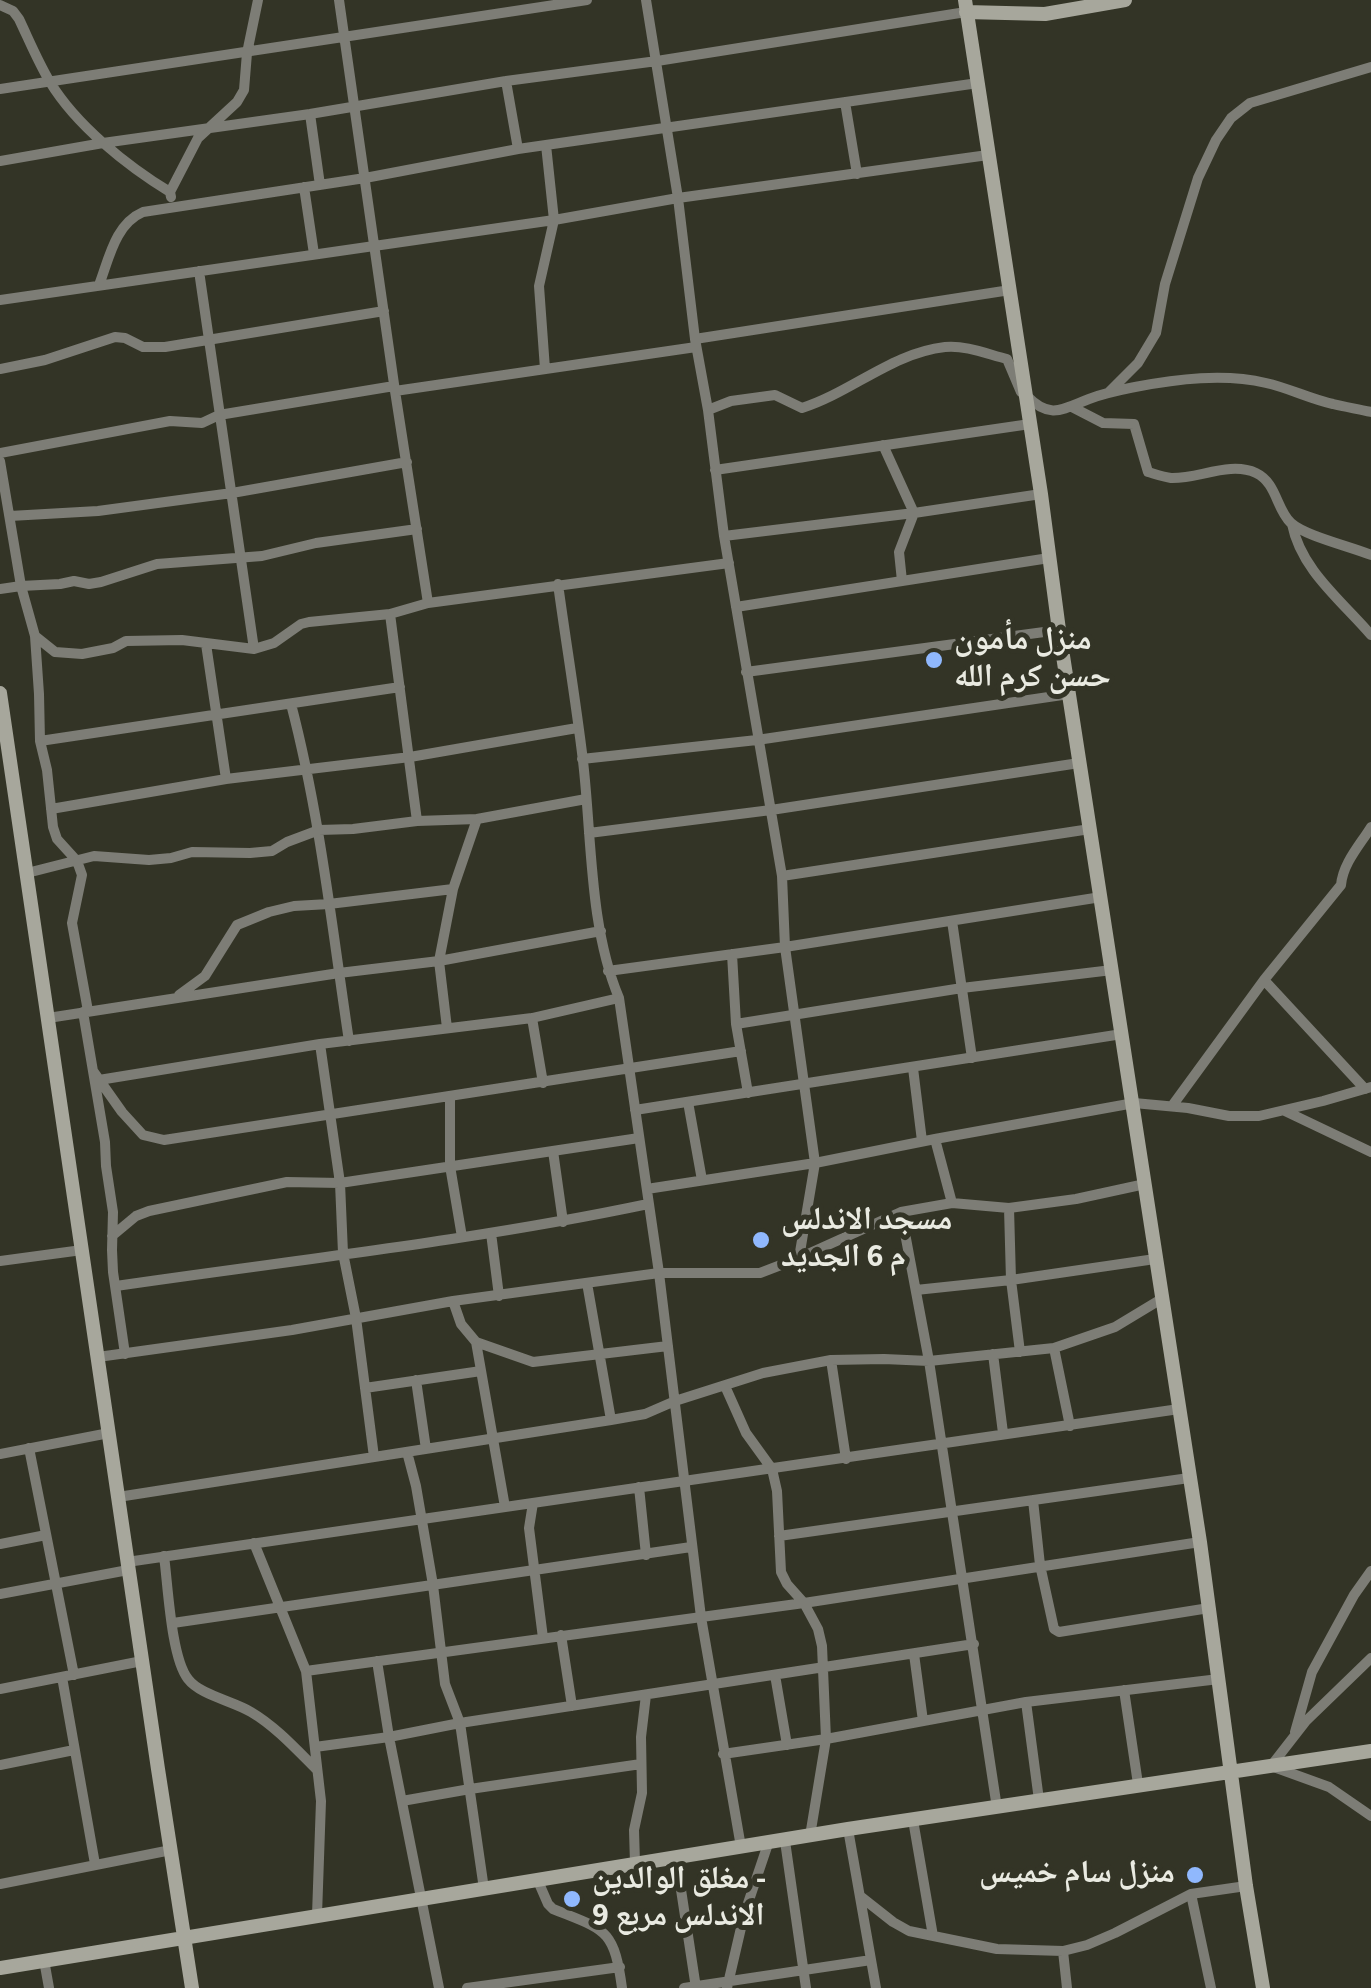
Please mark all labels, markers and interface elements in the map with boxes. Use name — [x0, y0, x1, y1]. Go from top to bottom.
place label: منزل مأمون حسن كرم الله — [954, 623, 1111, 698]
marker: منزل مأمون حسن كرم الله — [923, 649, 945, 671]
place label: مسجد الاندلس م 6 الجديد — [781, 1203, 952, 1278]
marker: مسجد الاندلس م 6 الجديد — [750, 1229, 772, 1251]
place label: منزل سام خميس — [979, 1856, 1175, 1894]
place label: مغلق الوالدين - الاندلس مربع 9 — [592, 1862, 766, 1937]
marker: منزل سام خميس — [1184, 1864, 1206, 1886]
marker: مغلق الوالدين - الاندلس مربع 9 — [561, 1888, 583, 1910]

